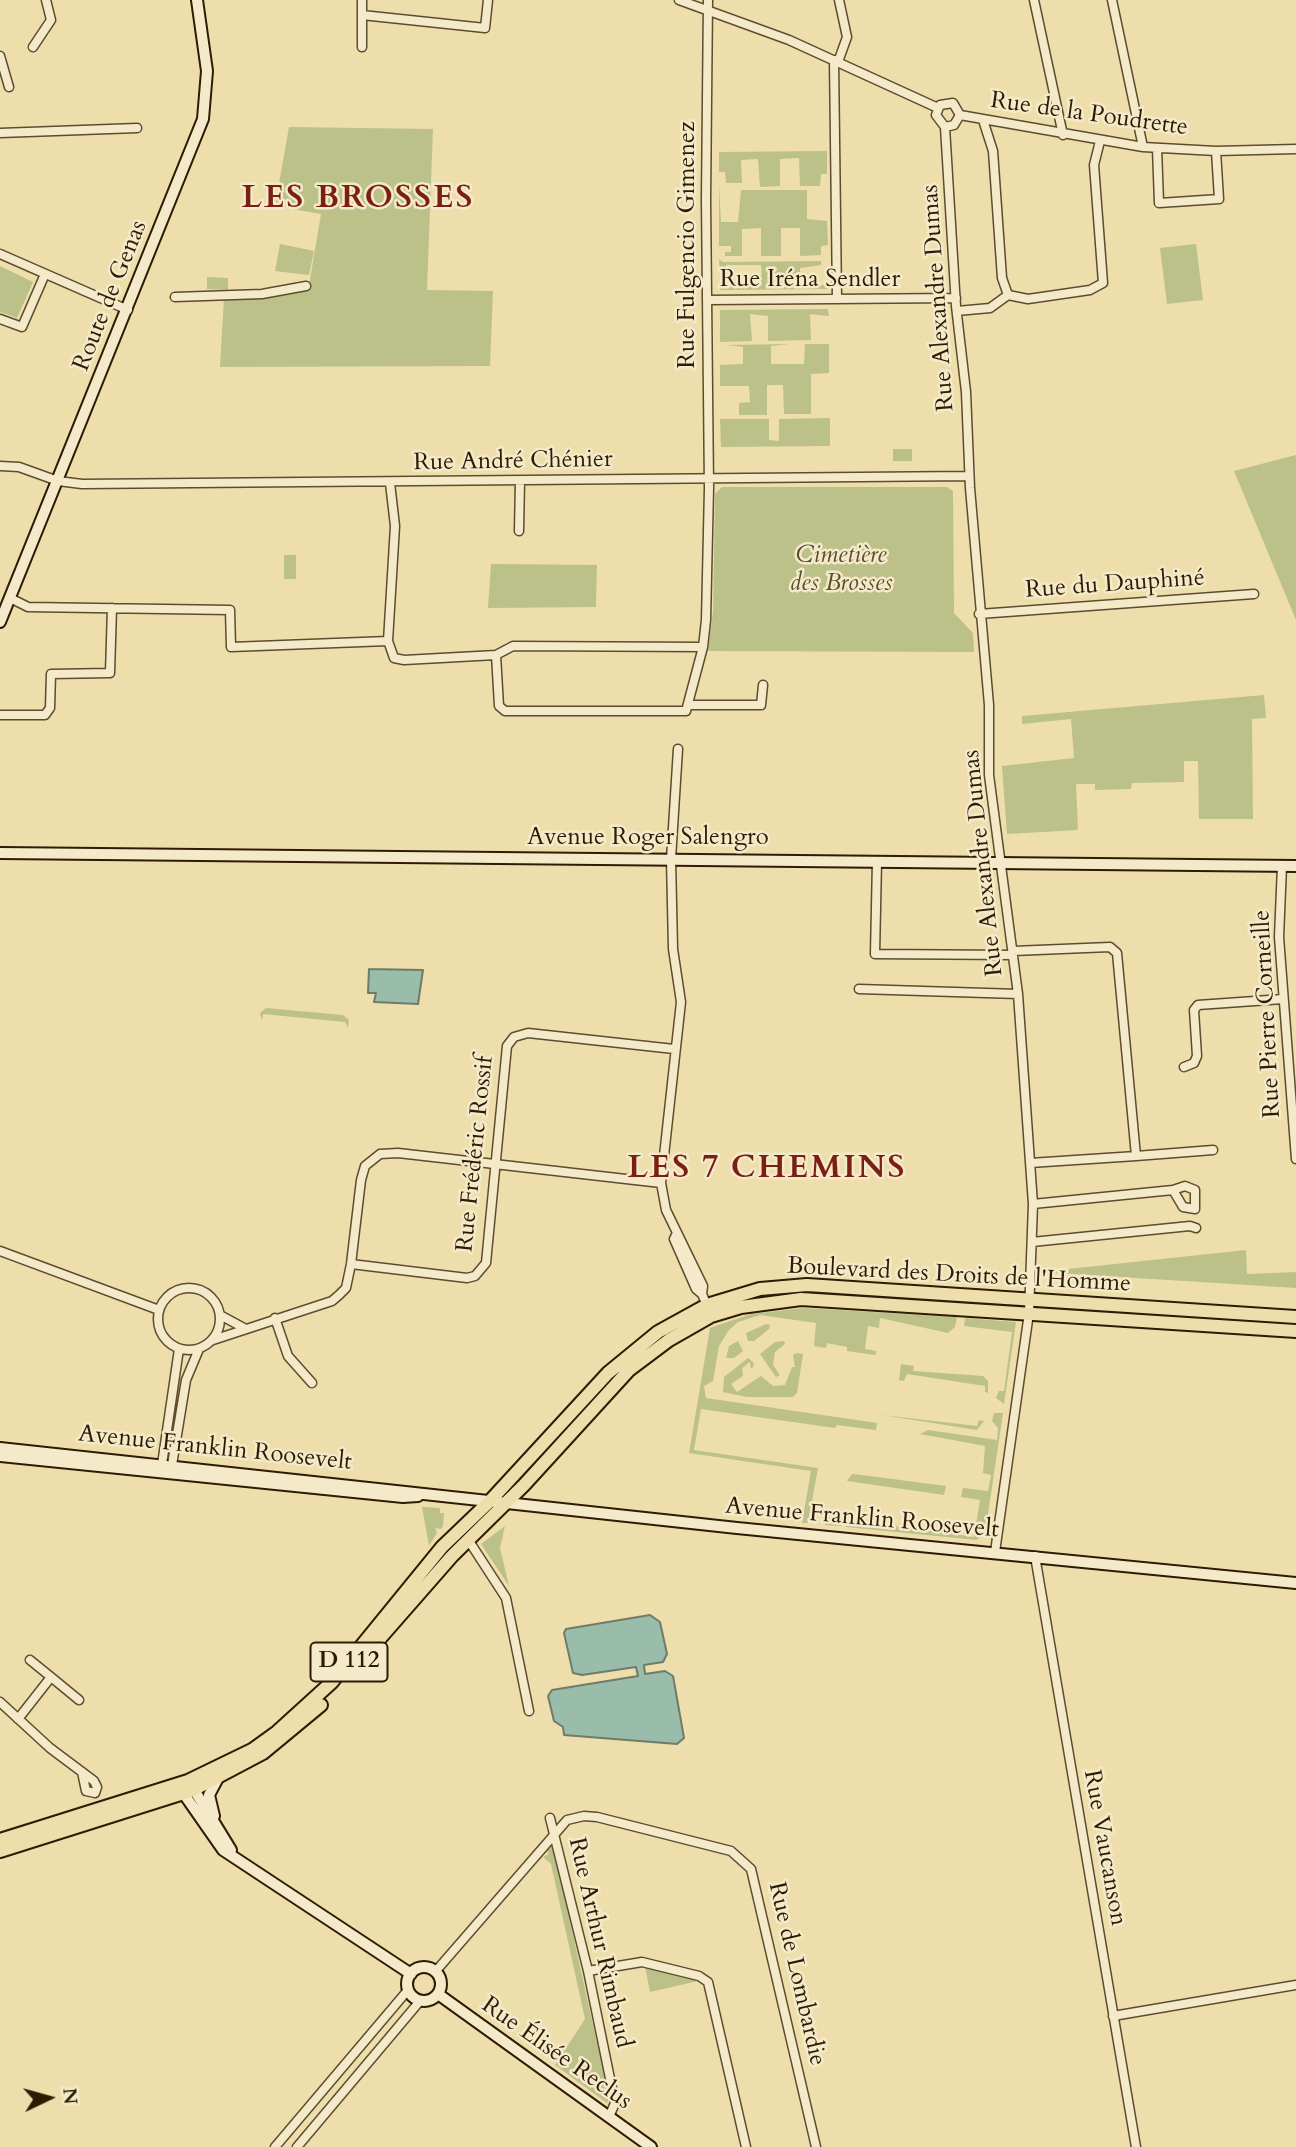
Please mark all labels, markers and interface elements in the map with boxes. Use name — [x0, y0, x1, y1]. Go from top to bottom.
street label: Rue de la Poudrette — [988, 87, 1190, 143]
street label: Rue Fulgencio Gimenez — [674, 121, 702, 369]
district label: LES BROSSES — [243, 181, 473, 219]
street label: Rue Alexandre Dumas — [917, 184, 961, 412]
street label: Route de Genas — [68, 217, 154, 375]
street label: Rue Iréna Sendler — [720, 266, 900, 294]
street label: Rue André Chénier — [413, 446, 613, 478]
park label: Cimetière des Brosses — [790, 542, 892, 598]
street label: Rue du Dauphiné — [1024, 564, 1206, 606]
street label: Rue Alexandre Dumas — [958, 748, 1010, 978]
street label: Avenue Roger Salengro — [527, 824, 769, 852]
street label: Rue Pierre Corneille — [1248, 909, 1288, 1119]
street label: Rue Frédéric Rossif — [451, 1055, 501, 1253]
district label: LES 7 CHEMINS — [629, 1151, 905, 1189]
street label: Boulevard des Droits de l'Homme — [786, 1253, 1132, 1299]
street label: Avenue Franklin Roosevelt — [77, 1420, 353, 1478]
street label: Avenue Franklin Roosevelt — [724, 1493, 1000, 1545]
road number: D 112 — [310, 1642, 388, 1681]
street label: Rue Vaucanson — [1076, 1768, 1132, 1928]
street label: Rue Arthur Rimbaud — [561, 1835, 637, 2051]
street label: Rue de Lombardie — [761, 1879, 831, 2069]
street label: Rue Élisée Reclus — [475, 1991, 637, 2117]
north arrow — [14, 2063, 84, 2133]
text: N — [56, 2087, 84, 2106]

